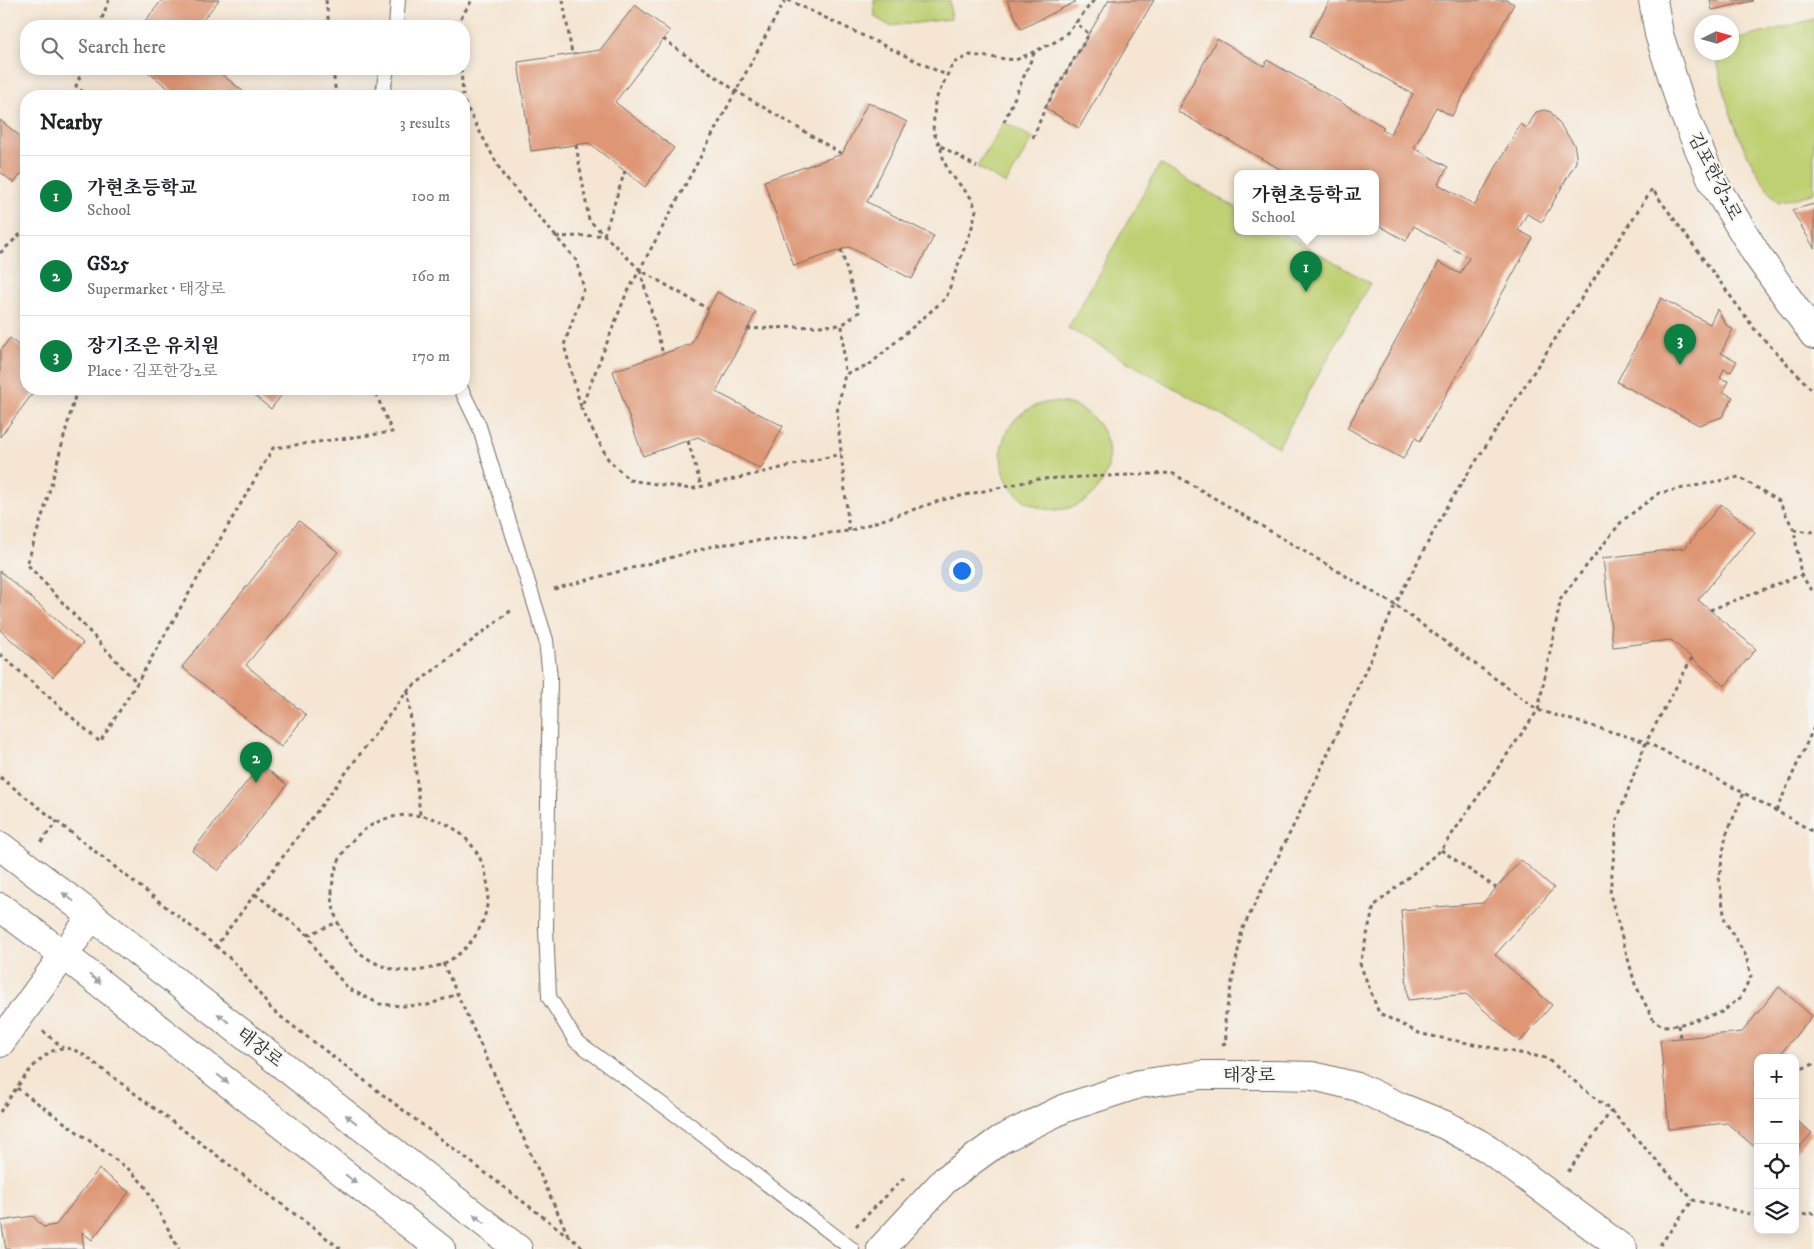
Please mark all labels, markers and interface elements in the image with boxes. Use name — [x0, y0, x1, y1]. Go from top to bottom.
north arrow — [1694, 15, 1739, 60]
search box — [20, 20, 470, 75]
icon: search — [38, 34, 66, 62]
text: Search here — [78, 36, 166, 59]
text: Nearby — [40, 110, 102, 136]
text: 3 results — [400, 113, 450, 133]
street label: 김포한강2로 — [1683, 129, 1746, 224]
popup — [1234, 170, 1379, 235]
text: 가현초등학교 — [87, 177, 197, 200]
text: 가현초등학교 — [1251, 184, 1362, 207]
text: 1 — [53, 186, 59, 206]
text: 100 m — [412, 186, 450, 206]
text: School — [87, 200, 131, 220]
text: School — [1251, 207, 1295, 227]
pin: 1 — [1290, 251, 1322, 292]
text: GS25 — [87, 253, 129, 276]
text: 2 — [52, 266, 60, 286]
text: 160 m — [412, 266, 450, 286]
text: Supermarket · 태장로 — [87, 279, 225, 299]
pin: 3 — [1664, 324, 1696, 365]
text: 장기조은 유치원 — [87, 335, 220, 358]
text: 3 — [53, 346, 59, 366]
text: 170 m — [412, 346, 450, 366]
text: Place · 김포한강2로 — [87, 361, 217, 381]
your location — [949, 558, 975, 584]
pin: 2 — [240, 742, 272, 783]
one-way arrow — [61, 892, 75, 902]
one-way arrow — [88, 973, 101, 984]
one-way arrow — [217, 1013, 230, 1024]
street label: 태장로 — [232, 1023, 287, 1073]
map controls — [1754, 1054, 1799, 1234]
button: + — [1754, 1054, 1799, 1099]
street label: 태장로 — [1223, 1065, 1275, 1087]
one-way arrow — [216, 1073, 229, 1084]
button: − — [1754, 1099, 1799, 1144]
one-way arrow — [345, 1113, 358, 1124]
button: locate — [1754, 1144, 1799, 1189]
one-way arrow — [344, 1173, 357, 1184]
button: layers — [1754, 1189, 1799, 1234]
one-way arrow — [472, 1214, 486, 1224]

